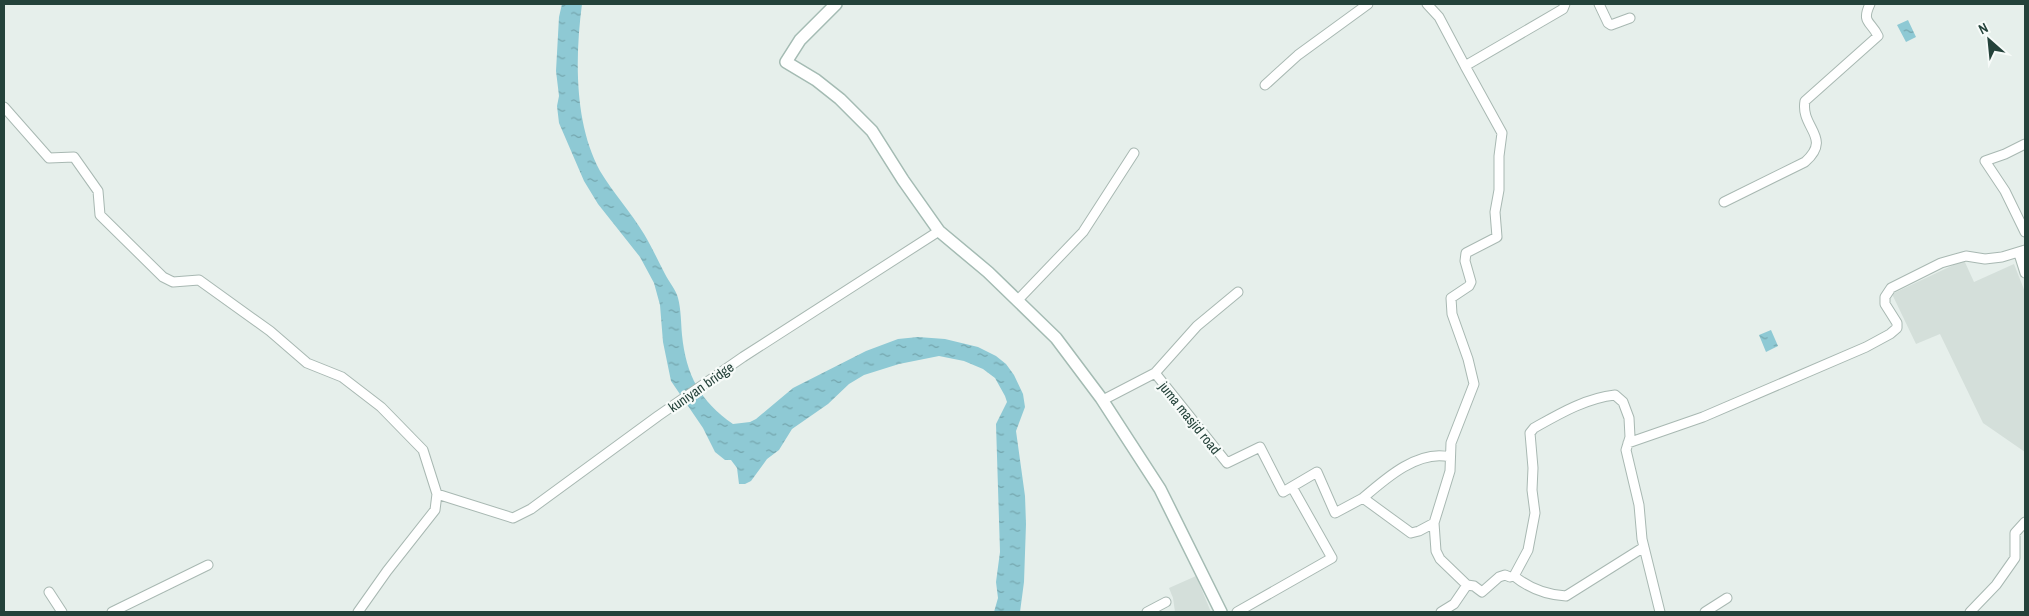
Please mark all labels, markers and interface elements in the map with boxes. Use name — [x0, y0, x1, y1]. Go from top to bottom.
north arrow — [1964, 15, 2014, 65]
text: N — [1975, 19, 1991, 38]
street label: kuniyan bridge — [665, 358, 737, 416]
street label: juma masjid road — [1155, 377, 1225, 458]

